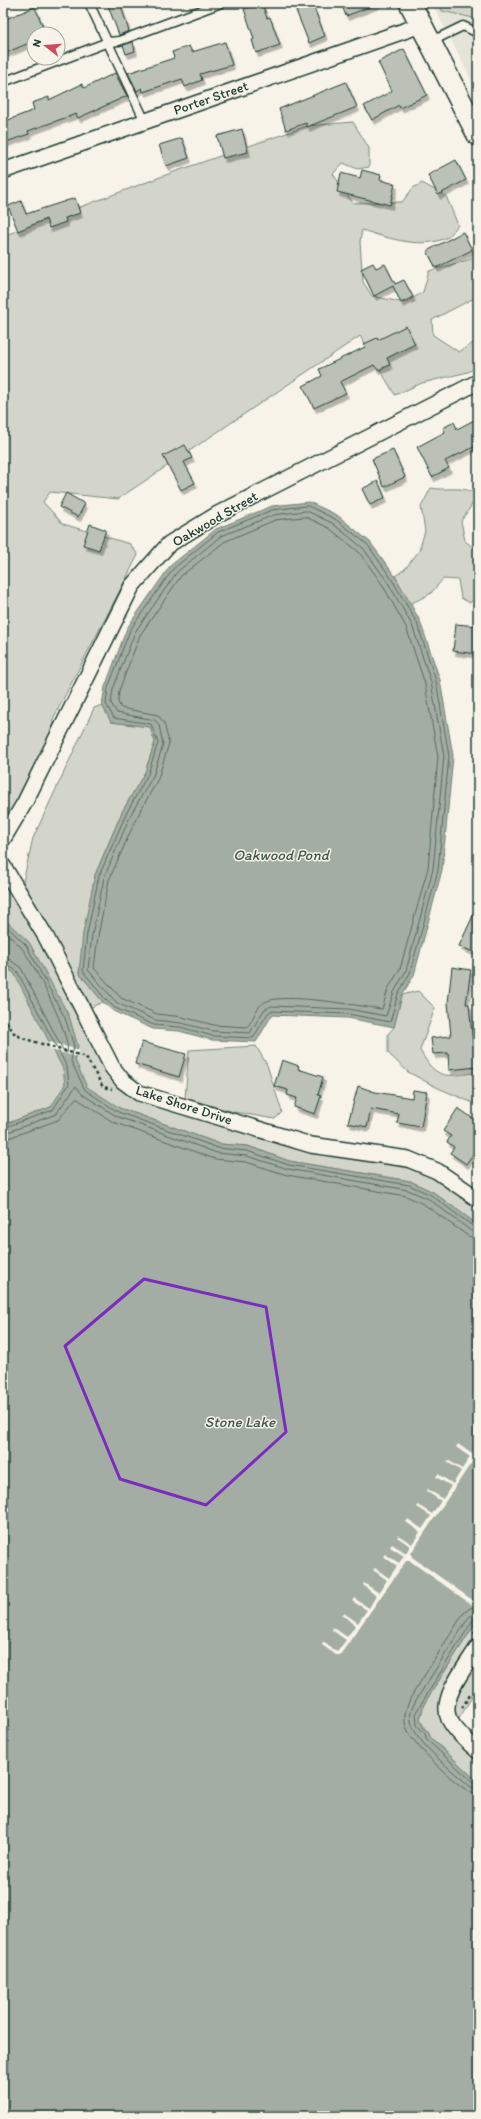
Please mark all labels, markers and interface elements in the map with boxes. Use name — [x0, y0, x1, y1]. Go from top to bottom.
north arrow — [26, 26, 66, 66]
text: N — [30, 38, 44, 49]
street label: Porter Street — [171, 77, 251, 119]
street label: Oakwood Street — [169, 488, 261, 550]
water label: Oakwood Pond — [233, 846, 331, 864]
street label: Lake Shore Drive — [134, 1081, 235, 1129]
water label: Stone Lake — [205, 1413, 276, 1431]

